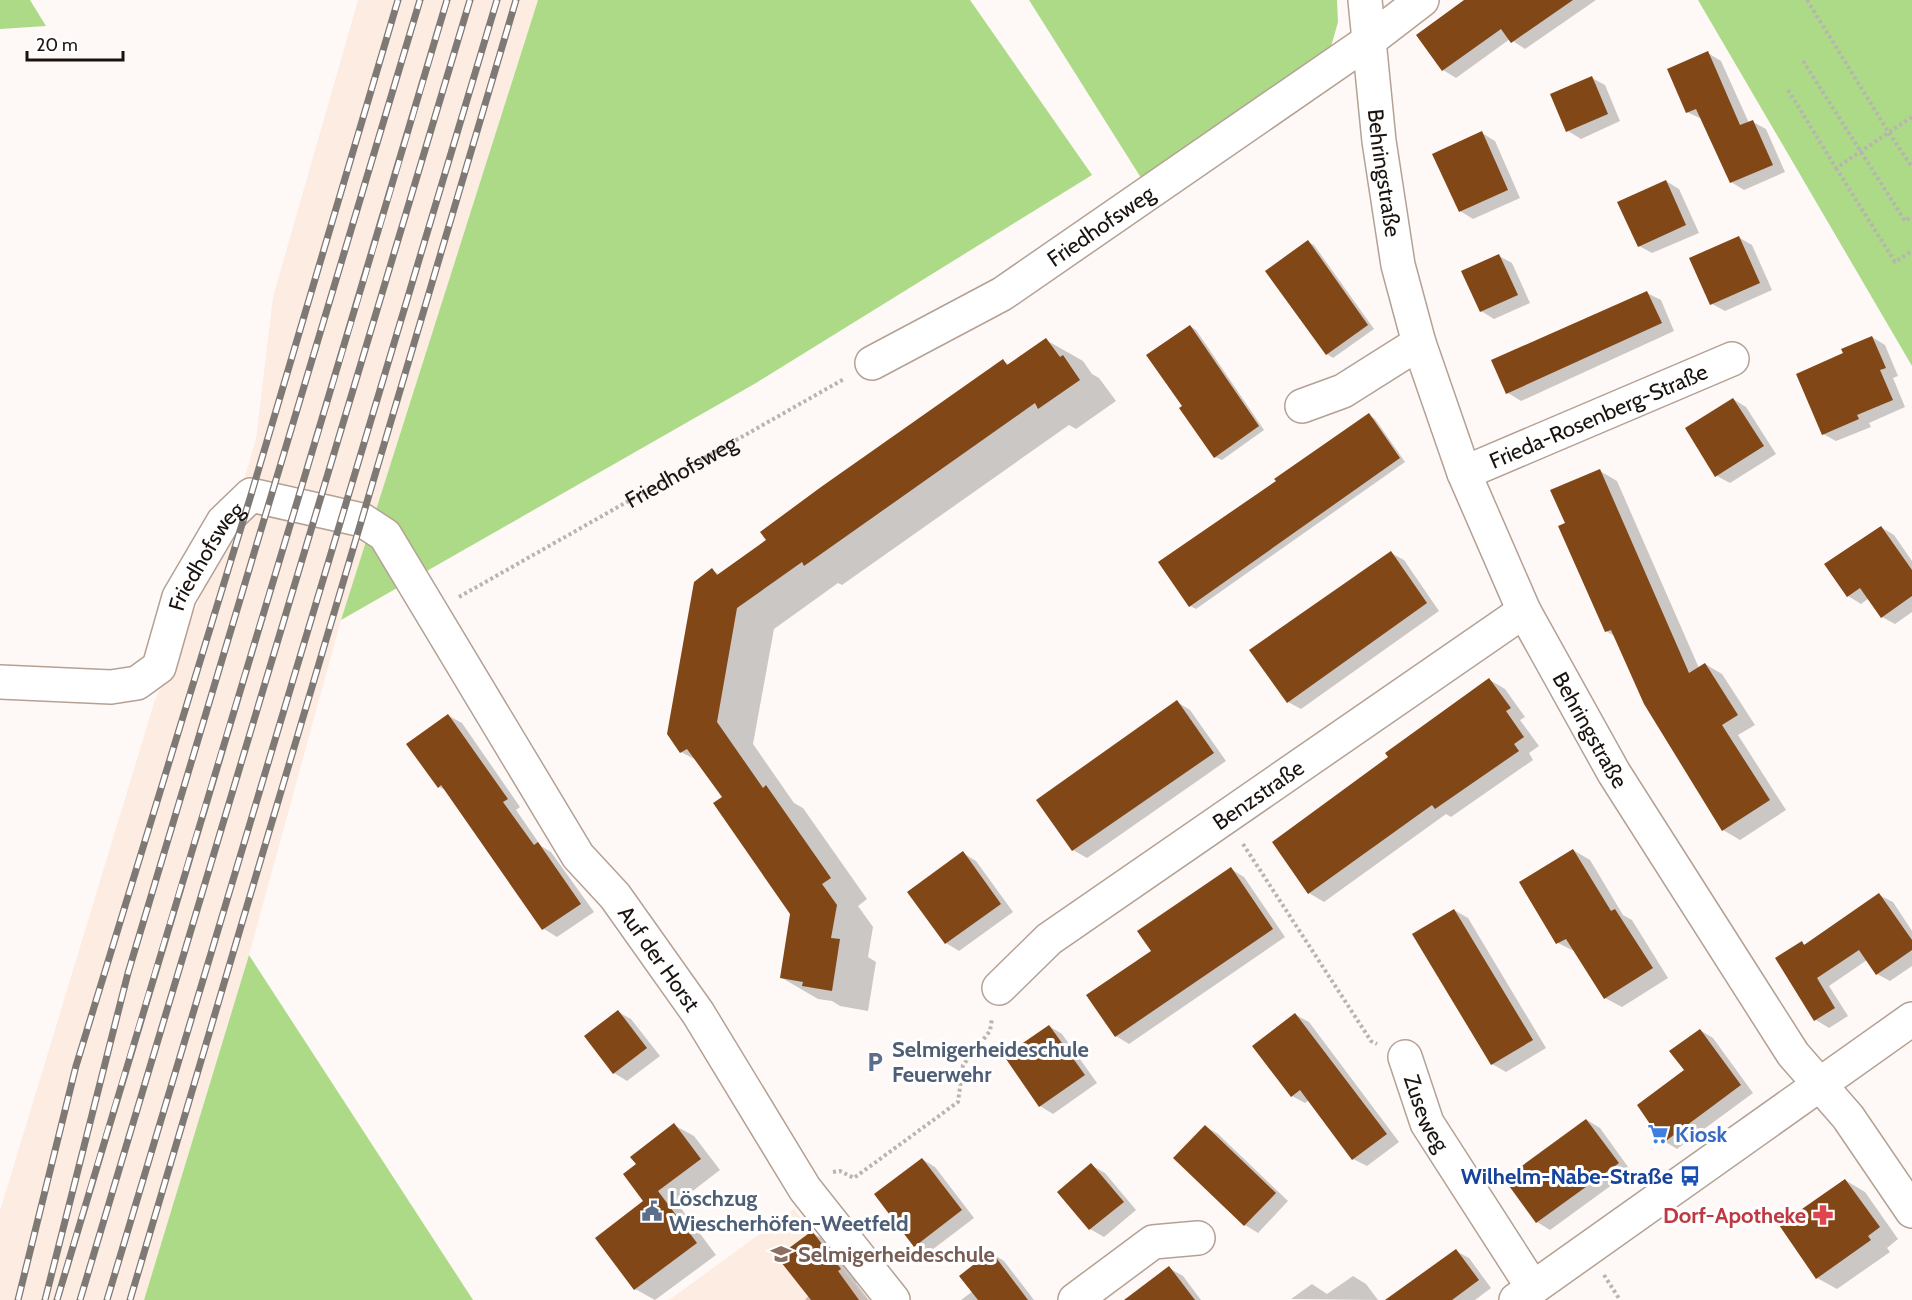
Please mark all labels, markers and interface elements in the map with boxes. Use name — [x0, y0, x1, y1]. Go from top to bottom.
scale bar — [27, 24, 123, 62]
text: 20 m — [36, 34, 78, 56]
street label: Behringstraße — [1362, 108, 1407, 239]
street label: Friedhofsweg — [1042, 179, 1160, 272]
street label: Frieda-Rosenberg-Straße — [1485, 357, 1712, 474]
street label: Friedhofsweg — [620, 429, 742, 514]
street label: Friedhofsweg — [162, 495, 250, 614]
street label: Behringstraße — [1547, 667, 1634, 793]
street label: Benzstraße — [1207, 754, 1309, 836]
street label: Auf der Horst — [613, 900, 706, 1017]
place label: Selmigerheideschule Feuerwehr — [892, 1036, 1089, 1088]
parking icon: Selmigerheideschule Feuerwehr — [863, 1050, 887, 1074]
street label: Zuseweg — [1398, 1071, 1456, 1157]
place label: Kiosk — [1675, 1121, 1728, 1148]
supermarket icon: Kiosk — [1646, 1122, 1670, 1146]
place label: Wilhelm-Nabe-Straße — [1461, 1163, 1673, 1190]
bus stop icon: Wilhelm-Nabe-Straße — [1678, 1164, 1702, 1188]
place label: Löschzug Wiescherhöfen-Weetfeld — [669, 1185, 909, 1237]
public building icon: Löschzug Wiescherhöfen-Weetfeld — [640, 1199, 664, 1223]
place label: Dorf-Apotheke — [1663, 1202, 1806, 1229]
pharmacy icon: Dorf-Apotheke — [1811, 1203, 1835, 1227]
place label: Selmigerheideschule — [798, 1241, 995, 1268]
school or university icon: Selmigerheideschule — [769, 1242, 793, 1266]

